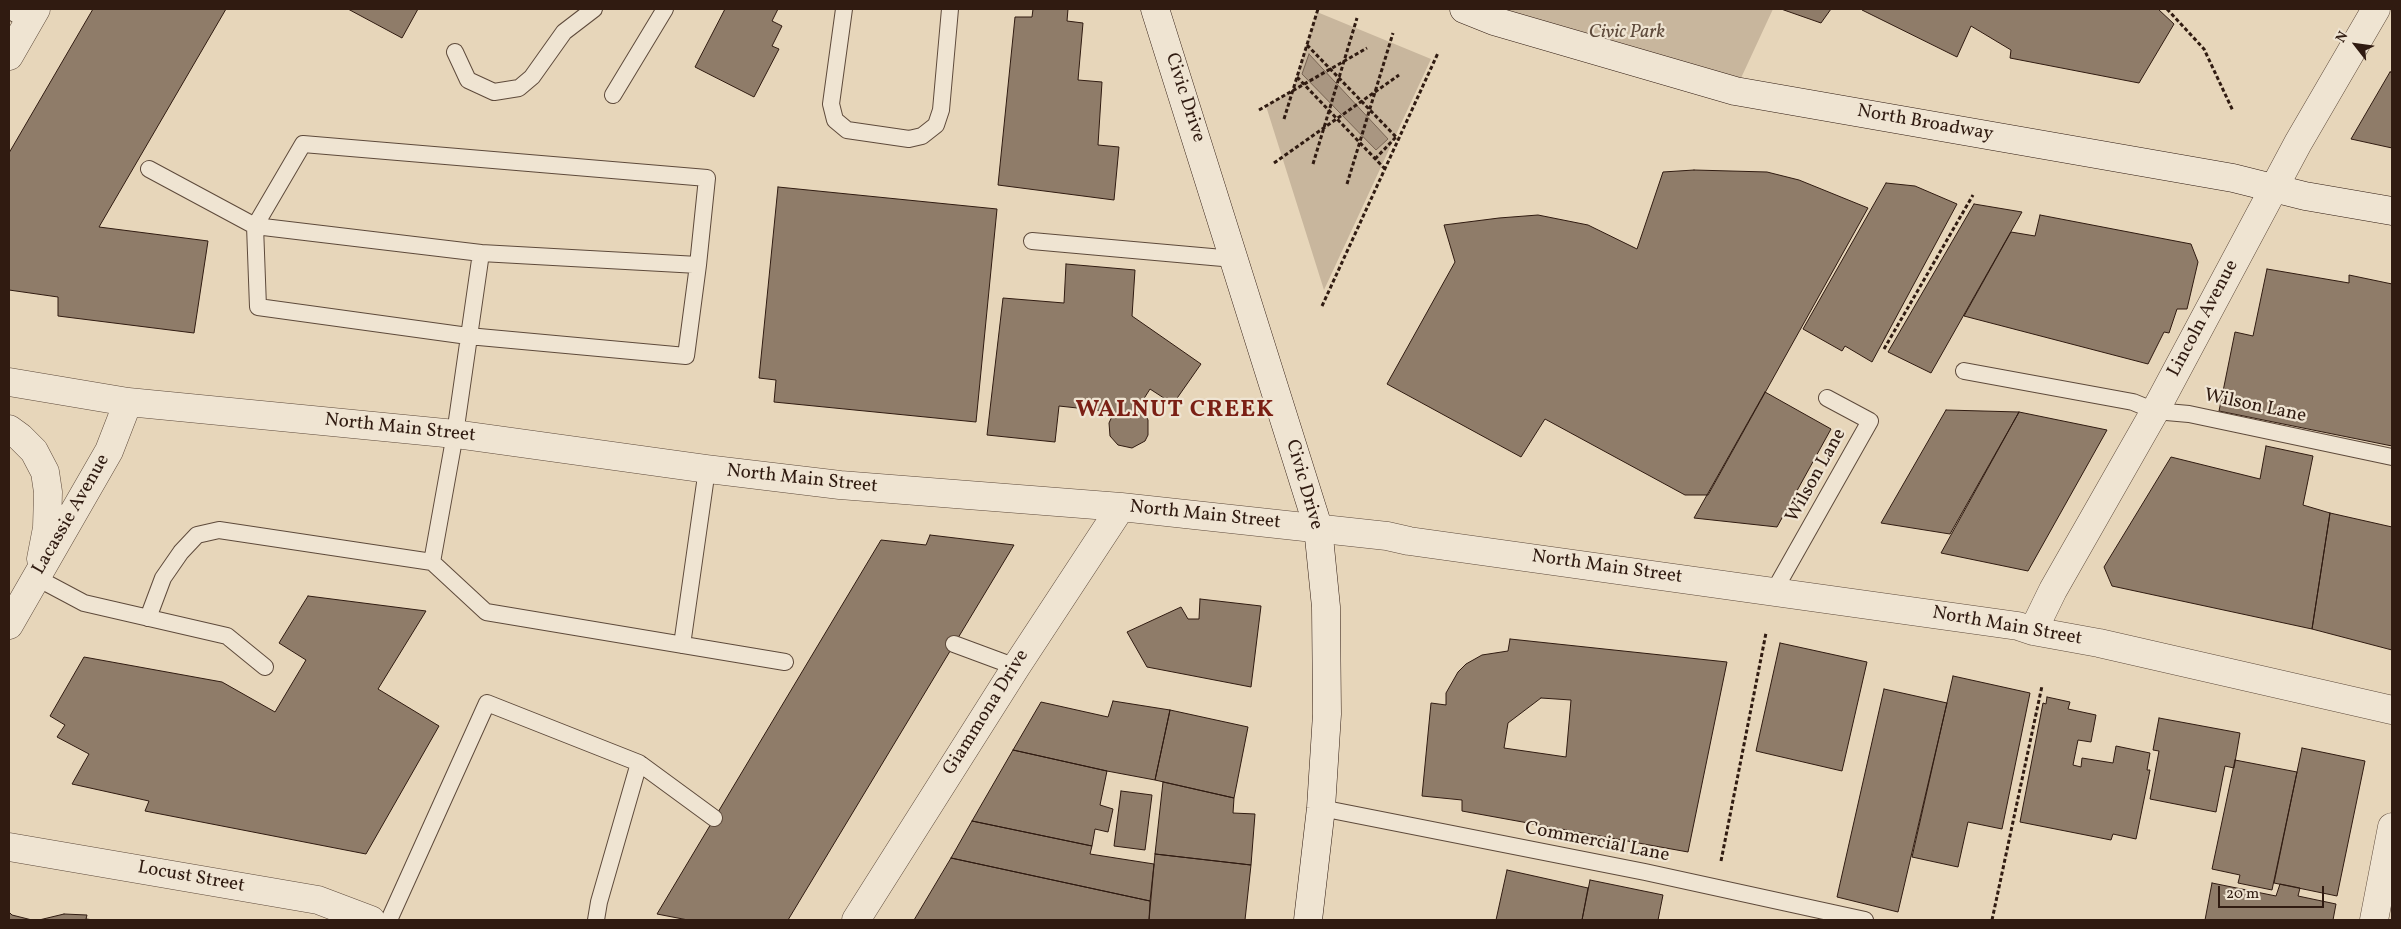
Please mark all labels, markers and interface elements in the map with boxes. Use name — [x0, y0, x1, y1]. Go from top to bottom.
north arrow — [2331, 20, 2381, 70]
park label: Civic Park — [1589, 23, 1665, 45]
text: N — [2332, 28, 2353, 46]
street label: Civic Drive — [1159, 50, 1209, 146]
street label: North Broadway — [1855, 101, 1995, 147]
street label: Lincoln Avenue — [2164, 257, 2244, 381]
street label: Wilson Lane — [2202, 385, 2308, 429]
district label: WALNUT CREEK — [1074, 398, 1276, 426]
street label: North Main Street — [323, 410, 477, 448]
street label: Wilson Lane — [1782, 425, 1852, 527]
street label: Civic Drive — [1279, 437, 1327, 533]
street label: Lacassie Avenue — [28, 451, 116, 579]
street label: North Main Street — [725, 461, 879, 499]
street label: North Main Street — [1128, 497, 1282, 535]
street label: North Main Street — [1530, 546, 1684, 590]
street label: North Main Street — [1930, 603, 2084, 651]
street label: Giammona Drive — [939, 646, 1035, 780]
street label: Commercial Lane — [1523, 818, 1671, 868]
street label: Locust Street — [136, 857, 246, 899]
scale bar — [2221, 876, 2327, 908]
text: 20 m — [2226, 884, 2259, 905]

